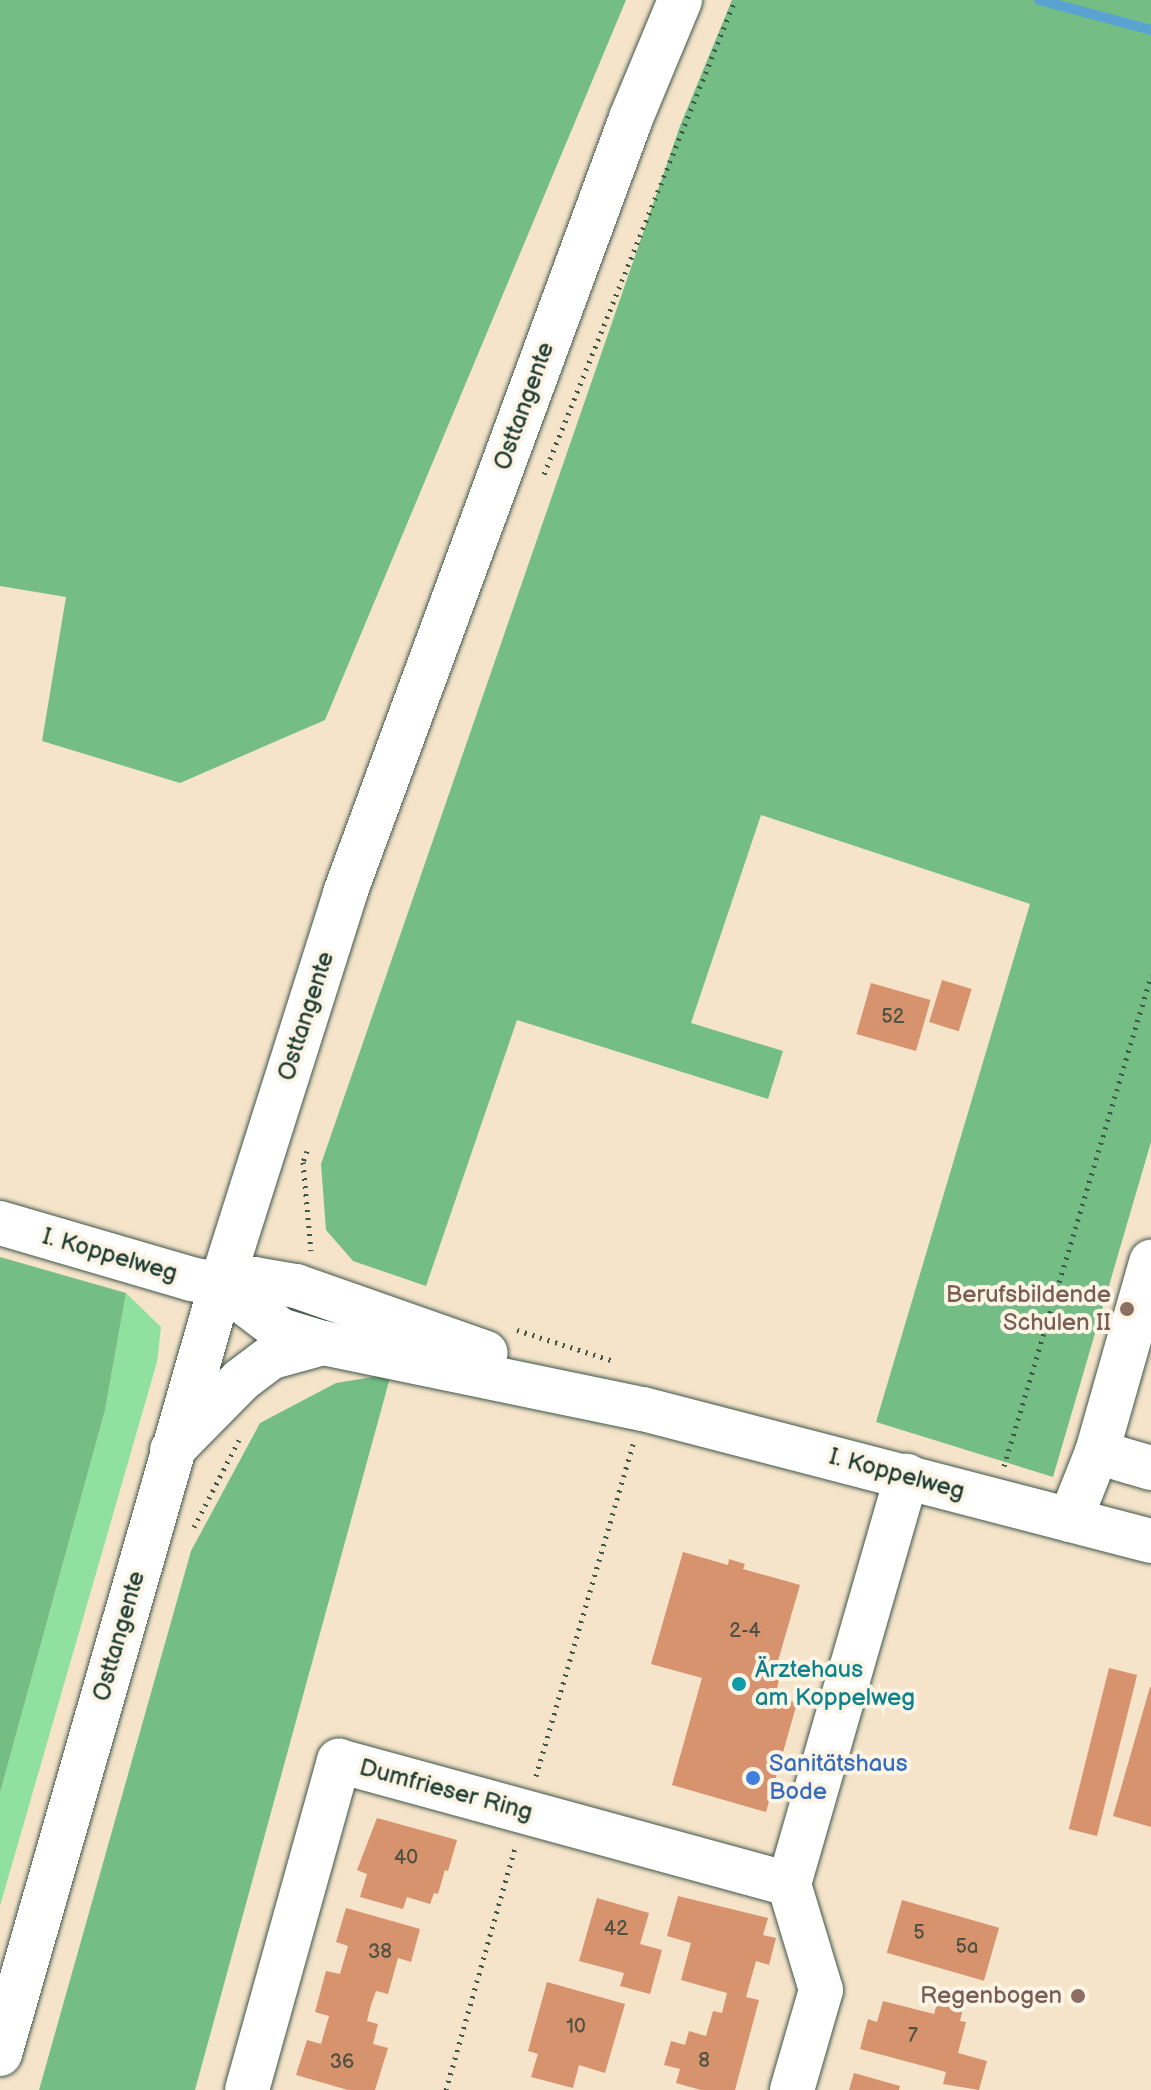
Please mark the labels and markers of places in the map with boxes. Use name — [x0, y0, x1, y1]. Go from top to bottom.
place label: Berufsbildende Schulen II — [946, 1281, 1111, 1337]
marker: Berufsbildende Schulen II — [1118, 1300, 1136, 1318]
place label: Ärztehaus am Koppelweg — [755, 1656, 915, 1712]
marker: Ärztehaus am Koppelweg — [730, 1675, 748, 1693]
place label: Sanitätshaus Bode — [769, 1750, 908, 1806]
marker: Sanitätshaus Bode — [744, 1769, 762, 1787]
place label: Regenbogen — [920, 1982, 1062, 2010]
marker: Regenbogen — [1069, 1987, 1087, 2005]

